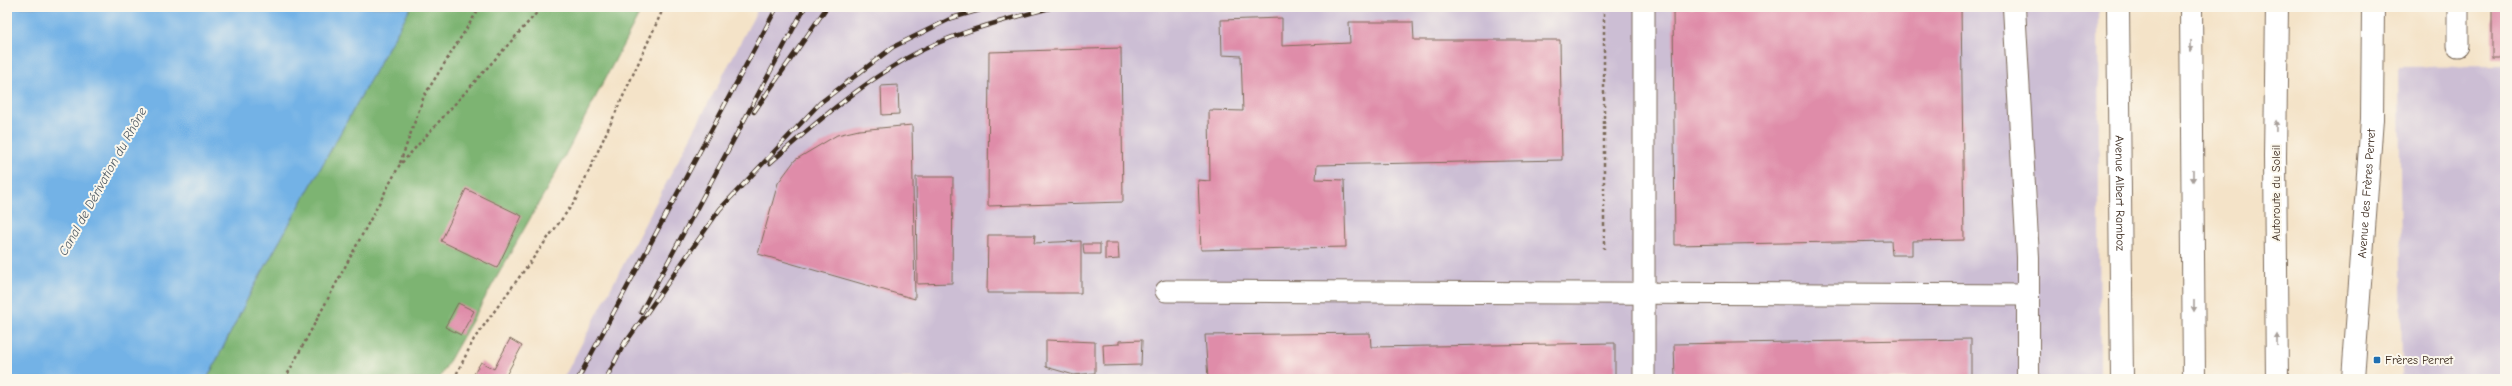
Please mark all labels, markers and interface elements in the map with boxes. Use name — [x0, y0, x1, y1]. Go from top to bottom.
one-way arrow — [2188, 40, 2195, 52]
water label: Canal de Dérivation du Rhône — [55, 104, 150, 258]
one-way arrow — [2273, 119, 2279, 132]
street label: Avenue des Frères Perret — [2355, 128, 2378, 259]
street label: Avenue Albert Ramboz — [2112, 135, 2128, 252]
street label: Autoroute du Soleil — [2269, 145, 2283, 241]
one-way arrow — [2190, 170, 2196, 183]
one-way arrow — [2191, 300, 2197, 313]
one-way arrow — [2274, 333, 2280, 346]
place label: Frères Perret — [2385, 353, 2453, 367]
marker: Frères Perret — [2372, 355, 2382, 365]

